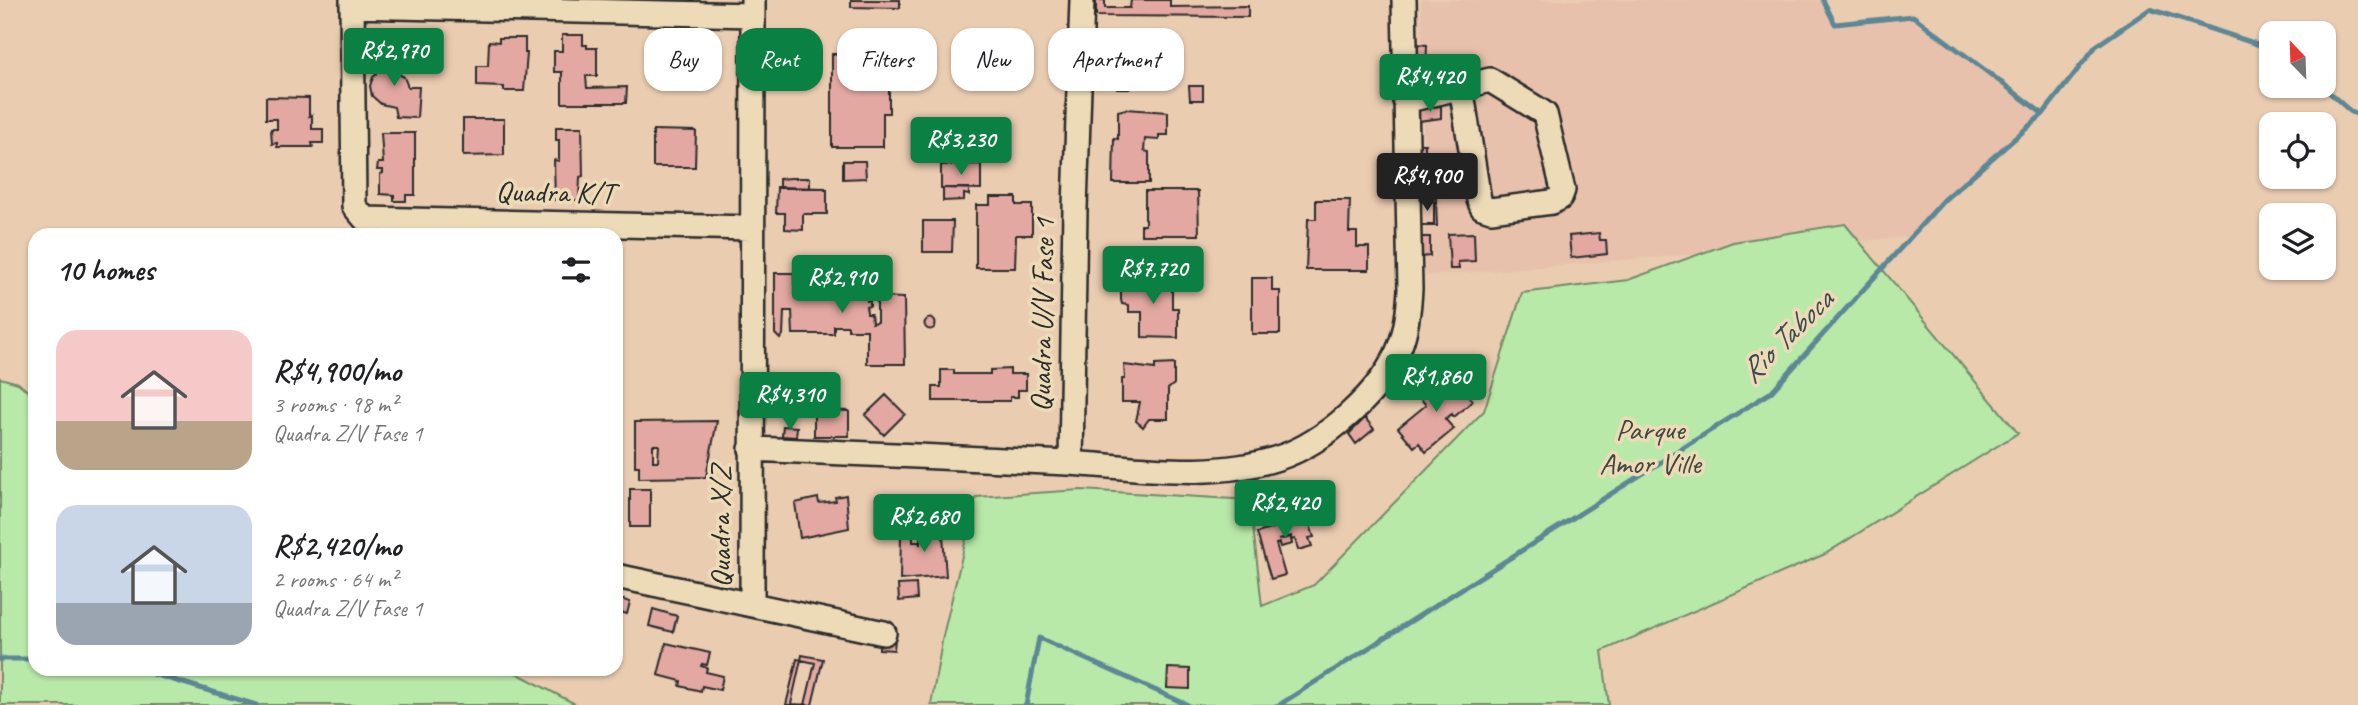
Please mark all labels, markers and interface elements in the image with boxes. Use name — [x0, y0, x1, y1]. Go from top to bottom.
north arrow — [2259, 21, 2336, 98]
map controls — [2259, 21, 2336, 280]
pin: R$2,970 — [329, 28, 459, 88]
chip: Buy — [644, 28, 722, 91]
chip: Rent — [736, 28, 823, 91]
chip: Filters — [837, 28, 937, 91]
chip: New — [951, 28, 1034, 91]
chip: Apartment — [1048, 28, 1184, 91]
text: R$2,970 — [360, 36, 428, 65]
pin: R$4,420 — [1365, 54, 1495, 114]
text: R$4,420 — [1396, 62, 1464, 91]
button: locate — [2259, 112, 2336, 189]
pin: R$3,230 — [896, 118, 1026, 177]
text: R$3,230 — [927, 125, 995, 154]
pin: R$4,900 — [1362, 154, 1492, 213]
text: R$4,900 — [1393, 161, 1461, 190]
street label: Quadra K/T — [495, 172, 621, 212]
button: layers — [2259, 203, 2336, 280]
street label: Quadra U/V Fase 1 — [1021, 216, 1063, 412]
pin: R$7,720 — [1088, 246, 1218, 306]
text: 10 homes — [56, 251, 154, 289]
icon: filters — [557, 251, 595, 289]
text: R$7,720 — [1119, 254, 1187, 283]
pin: R$2,910 — [777, 256, 907, 315]
text: R$2,910 — [808, 263, 876, 292]
water label: Rio Taboca — [1730, 278, 1844, 392]
text: R$4,900/mo — [273, 352, 401, 390]
pin: R$1,860 — [1371, 354, 1501, 414]
icon: home — [112, 358, 196, 442]
text: R$1,860 — [1401, 362, 1471, 391]
pin: R$4,310 — [725, 372, 855, 432]
text: R$4,310 — [756, 380, 824, 409]
text: 3 rooms · 98 m² — [273, 390, 397, 419]
park label: Parque Amor Ville — [1599, 410, 1703, 482]
text: Quadra Z/V Fase 1 — [273, 419, 423, 448]
street label: Quadra X/Z — [701, 462, 739, 588]
pin: R$2,420 — [1220, 480, 1350, 540]
text: R$2,420 — [1251, 488, 1319, 517]
pin: R$2,680 — [859, 494, 989, 554]
text: R$2,680 — [889, 502, 959, 531]
text: R$2,420/mo — [273, 527, 401, 565]
icon: home — [112, 533, 196, 617]
text: 2 rooms · 64 m² — [273, 565, 397, 594]
text: Quadra Z/V Fase 1 — [273, 594, 423, 623]

